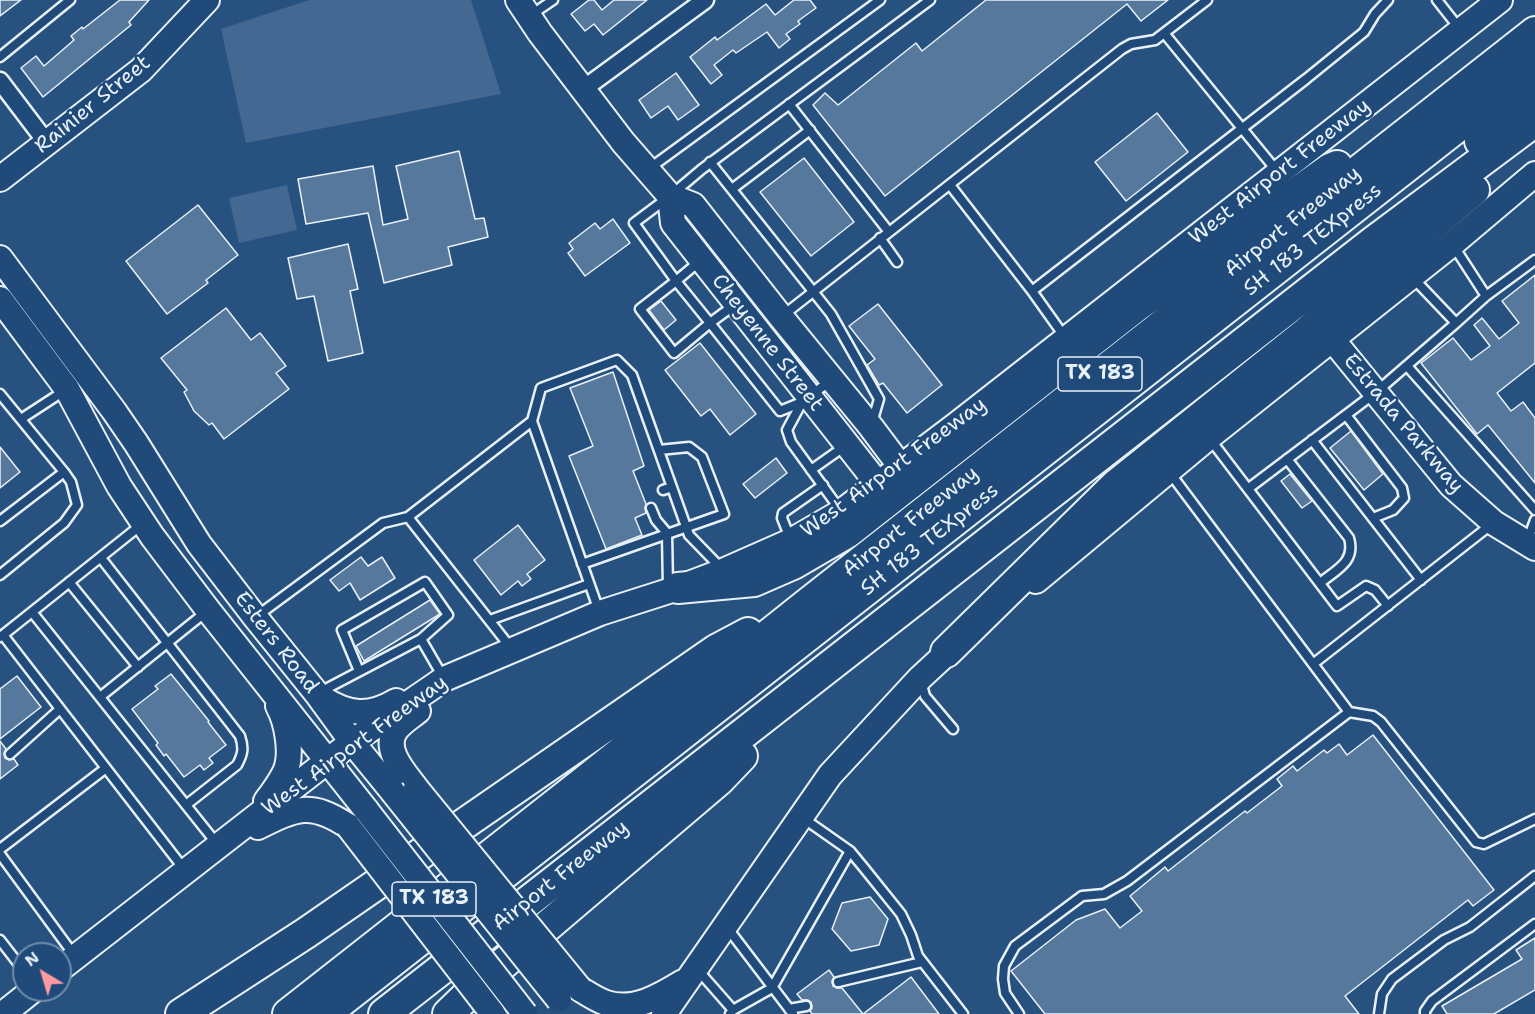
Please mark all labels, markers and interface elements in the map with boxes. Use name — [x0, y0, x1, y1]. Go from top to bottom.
street label: Rainier Street — [30, 51, 156, 159]
street label: West Airport Freeway — [1184, 93, 1376, 251]
street label: Airport Freeway — [1220, 161, 1366, 283]
street label: SH 183 TEXpress — [1239, 178, 1387, 302]
street label: Cheyenne Street — [706, 269, 828, 417]
street label: Estrada Parkway — [1337, 349, 1469, 499]
road number: TX 183 — [1058, 357, 1142, 391]
street label: West Airport Freeway — [796, 392, 992, 544]
street label: Airport Freeway — [838, 461, 984, 583]
street label: SH 183 TEXpress — [856, 478, 1004, 602]
street label: Esters Road — [228, 587, 324, 699]
street label: West Airport Freeway — [257, 670, 453, 822]
street label: Airport Freeway — [488, 815, 634, 937]
road number: TX 183 — [392, 882, 476, 916]
north arrow — [12, 942, 72, 1002]
text: N — [20, 947, 43, 971]

